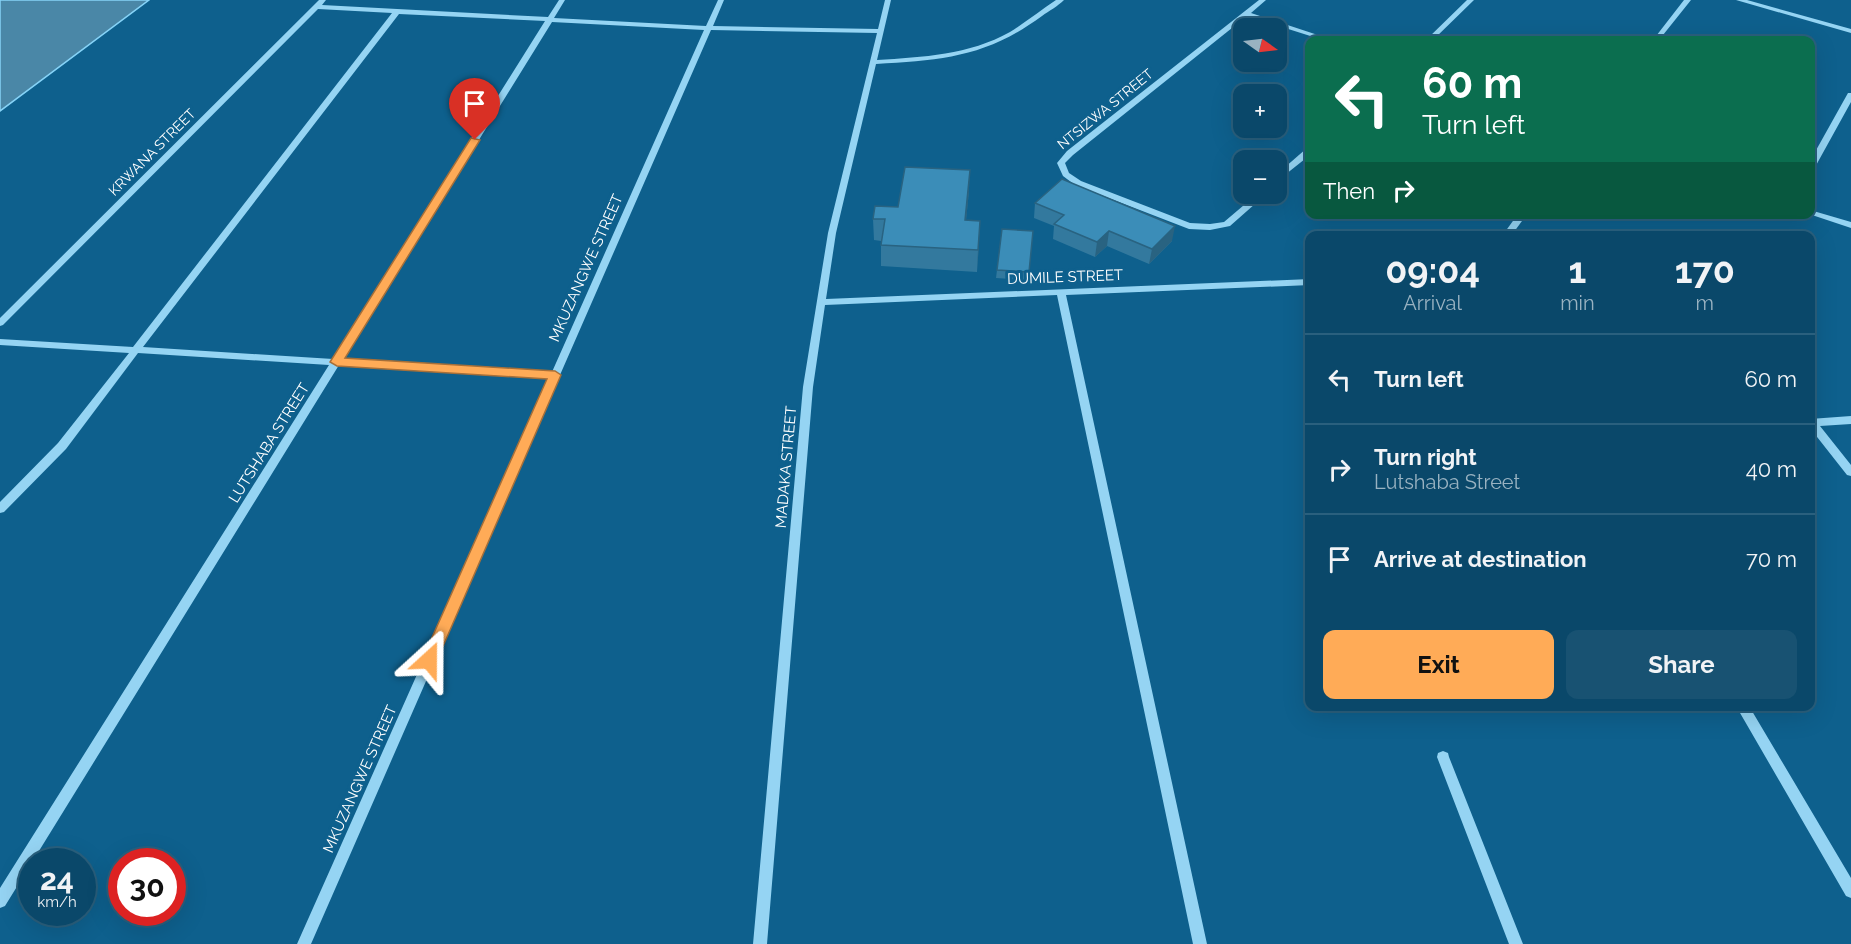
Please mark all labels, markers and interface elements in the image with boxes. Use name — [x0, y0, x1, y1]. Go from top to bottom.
north arrow — [1233, 18, 1287, 72]
map controls — [1233, 18, 1287, 204]
text: 60 m — [1422, 59, 1522, 108]
icon: left — [1323, 60, 1401, 138]
street label: NTSIZWA STREET — [1054, 65, 1156, 152]
pin — [449, 78, 500, 140]
button: + — [1233, 84, 1287, 138]
icon: arrive — [458, 87, 491, 120]
street label: KRWANA STREET — [105, 105, 199, 199]
text: Turn left — [1422, 109, 1525, 140]
button: − — [1233, 150, 1287, 204]
icon: right — [1387, 174, 1420, 207]
text: Then — [1323, 178, 1375, 204]
street label: MKUZANGWE STREET — [545, 191, 627, 345]
text: 09:04 — [1385, 249, 1480, 291]
text: 1 — [1568, 249, 1586, 291]
text: 170 — [1675, 249, 1735, 291]
street label: DUMILE STREET — [1007, 266, 1123, 288]
text: Arrival — [1403, 291, 1462, 315]
text: min — [1560, 291, 1595, 315]
text: m — [1696, 291, 1714, 315]
icon: left — [1323, 363, 1356, 396]
text: Turn left — [1374, 366, 1464, 392]
text: 60 m — [1744, 366, 1797, 392]
street label: LUTSHABA STREET — [225, 380, 313, 506]
street label: MADAKA STREET — [772, 405, 800, 529]
text: Turn right — [1374, 444, 1477, 470]
icon: right — [1323, 453, 1356, 486]
text: 40 m — [1746, 456, 1797, 482]
text: Lutshaba Street — [1374, 470, 1520, 494]
icon: arrive — [1323, 543, 1356, 576]
text: Arrive at destination — [1374, 546, 1587, 572]
text: 70 m — [1746, 546, 1797, 572]
position arrow — [397, 628, 461, 692]
button: Exit — [1323, 630, 1554, 699]
button: Share — [1566, 630, 1797, 699]
street label: MKUZANGWE STREET — [319, 702, 401, 856]
speed limit sign: 30 — [108, 848, 186, 926]
text: 24 — [40, 862, 74, 897]
text: km/h — [37, 893, 77, 911]

